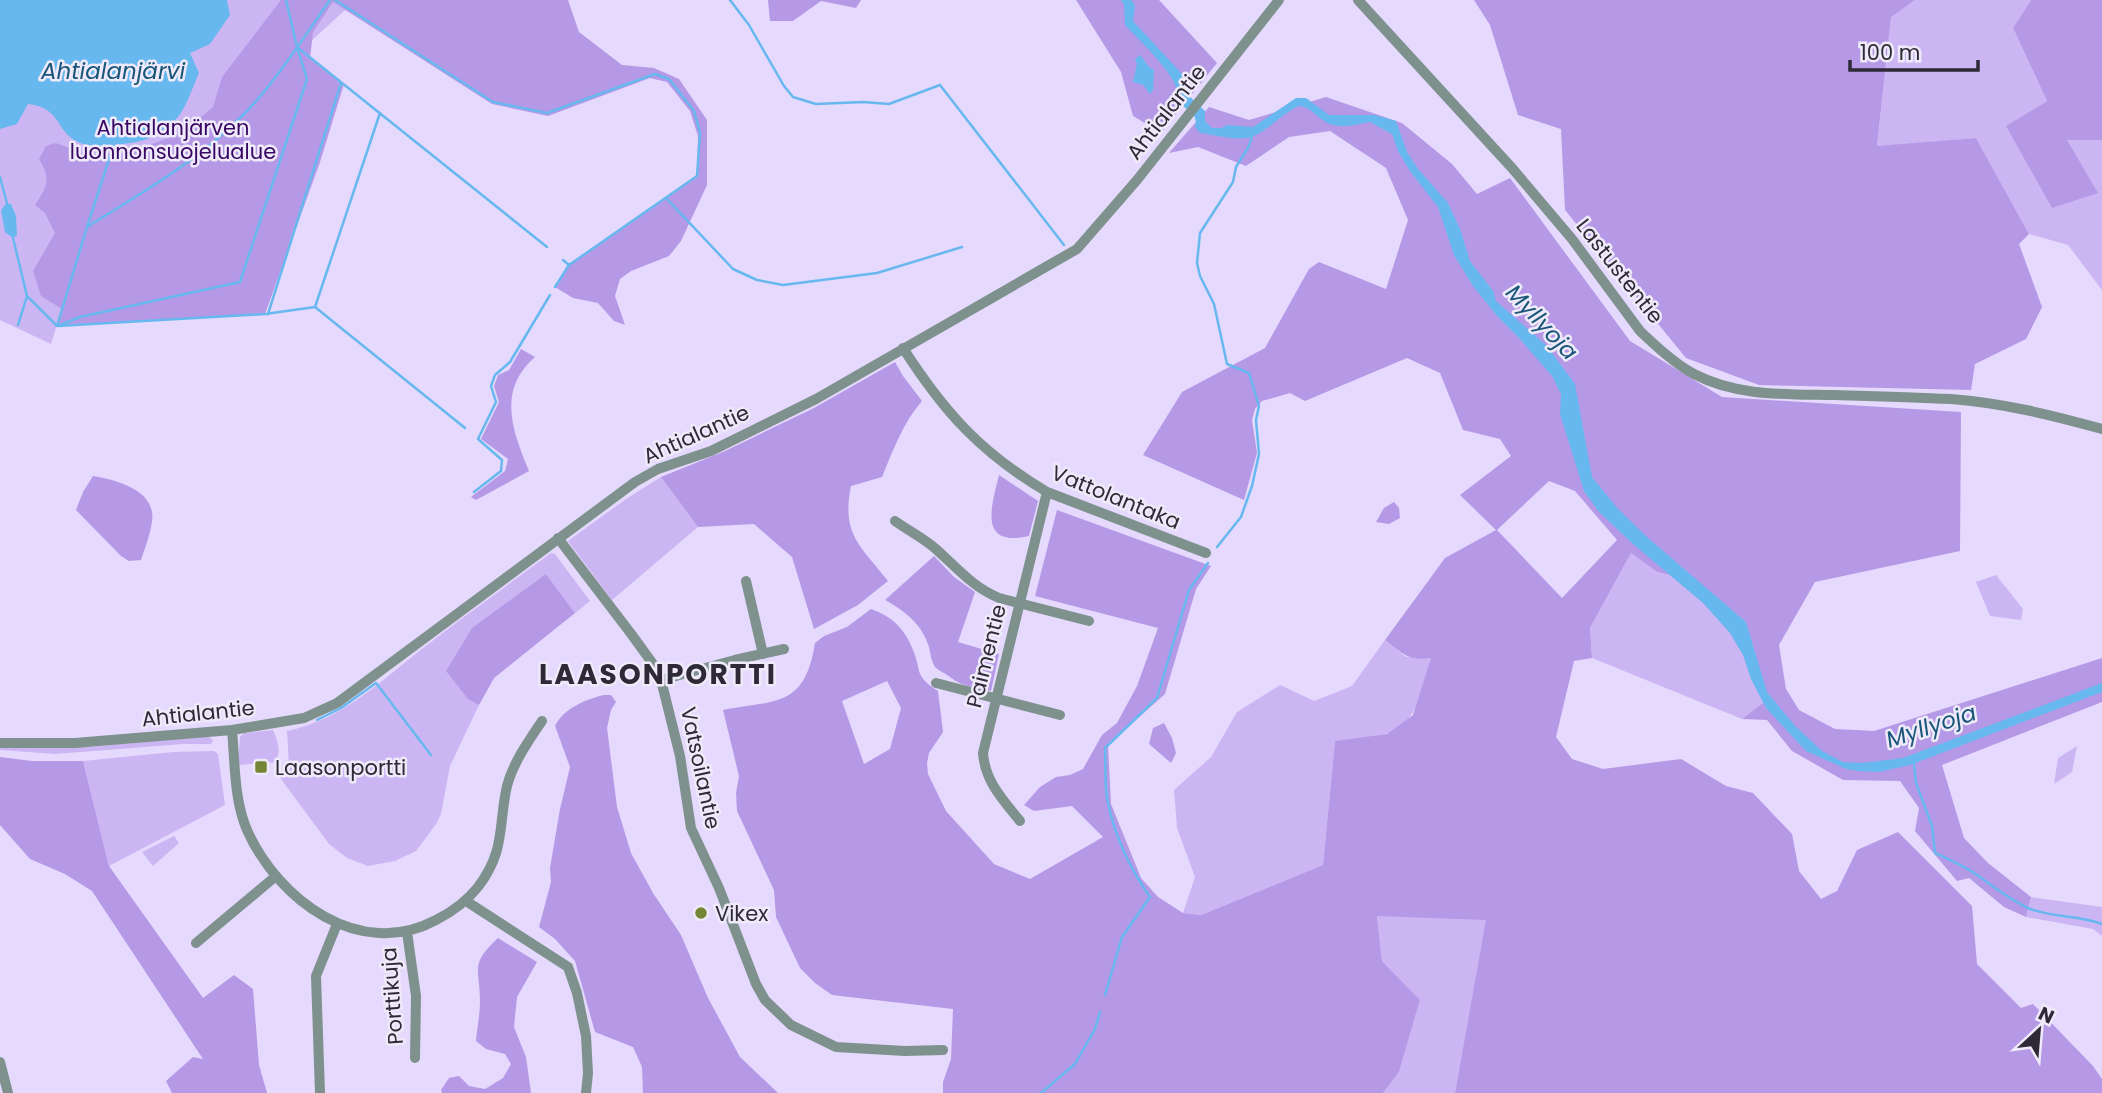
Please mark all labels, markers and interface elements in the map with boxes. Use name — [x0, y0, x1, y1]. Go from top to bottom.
scale bar — [1850, 28, 1978, 72]
text: 100 m — [1860, 38, 1920, 67]
water label: Ahtialanjärvi — [40, 55, 185, 87]
street label: Ahtialantie — [1120, 58, 1212, 166]
park label: Ahtialanjärven luonnonsuojelualue — [70, 113, 276, 166]
street label: Lastustentie — [1570, 212, 1670, 330]
water label: Myllyoja — [1499, 277, 1585, 367]
street label: Ahtialantie — [638, 398, 754, 470]
street label: Vattolantaka — [1047, 458, 1185, 536]
street label: Paimentie — [959, 601, 1013, 711]
district label: LAASONPORTTI — [539, 655, 777, 694]
street label: Ahtialantie — [140, 693, 256, 733]
water label: Myllyoja — [1882, 696, 1980, 756]
street label: Vatsoilantie — [674, 704, 728, 832]
place label: Laasonportti — [275, 753, 406, 782]
marker: Laasonportti — [253, 759, 269, 775]
place label: Vikex — [715, 899, 768, 928]
marker: Vikex — [693, 905, 709, 921]
street label: Porttikuja — [374, 946, 410, 1046]
north arrow — [2004, 995, 2074, 1065]
text: N — [2034, 1000, 2059, 1030]

